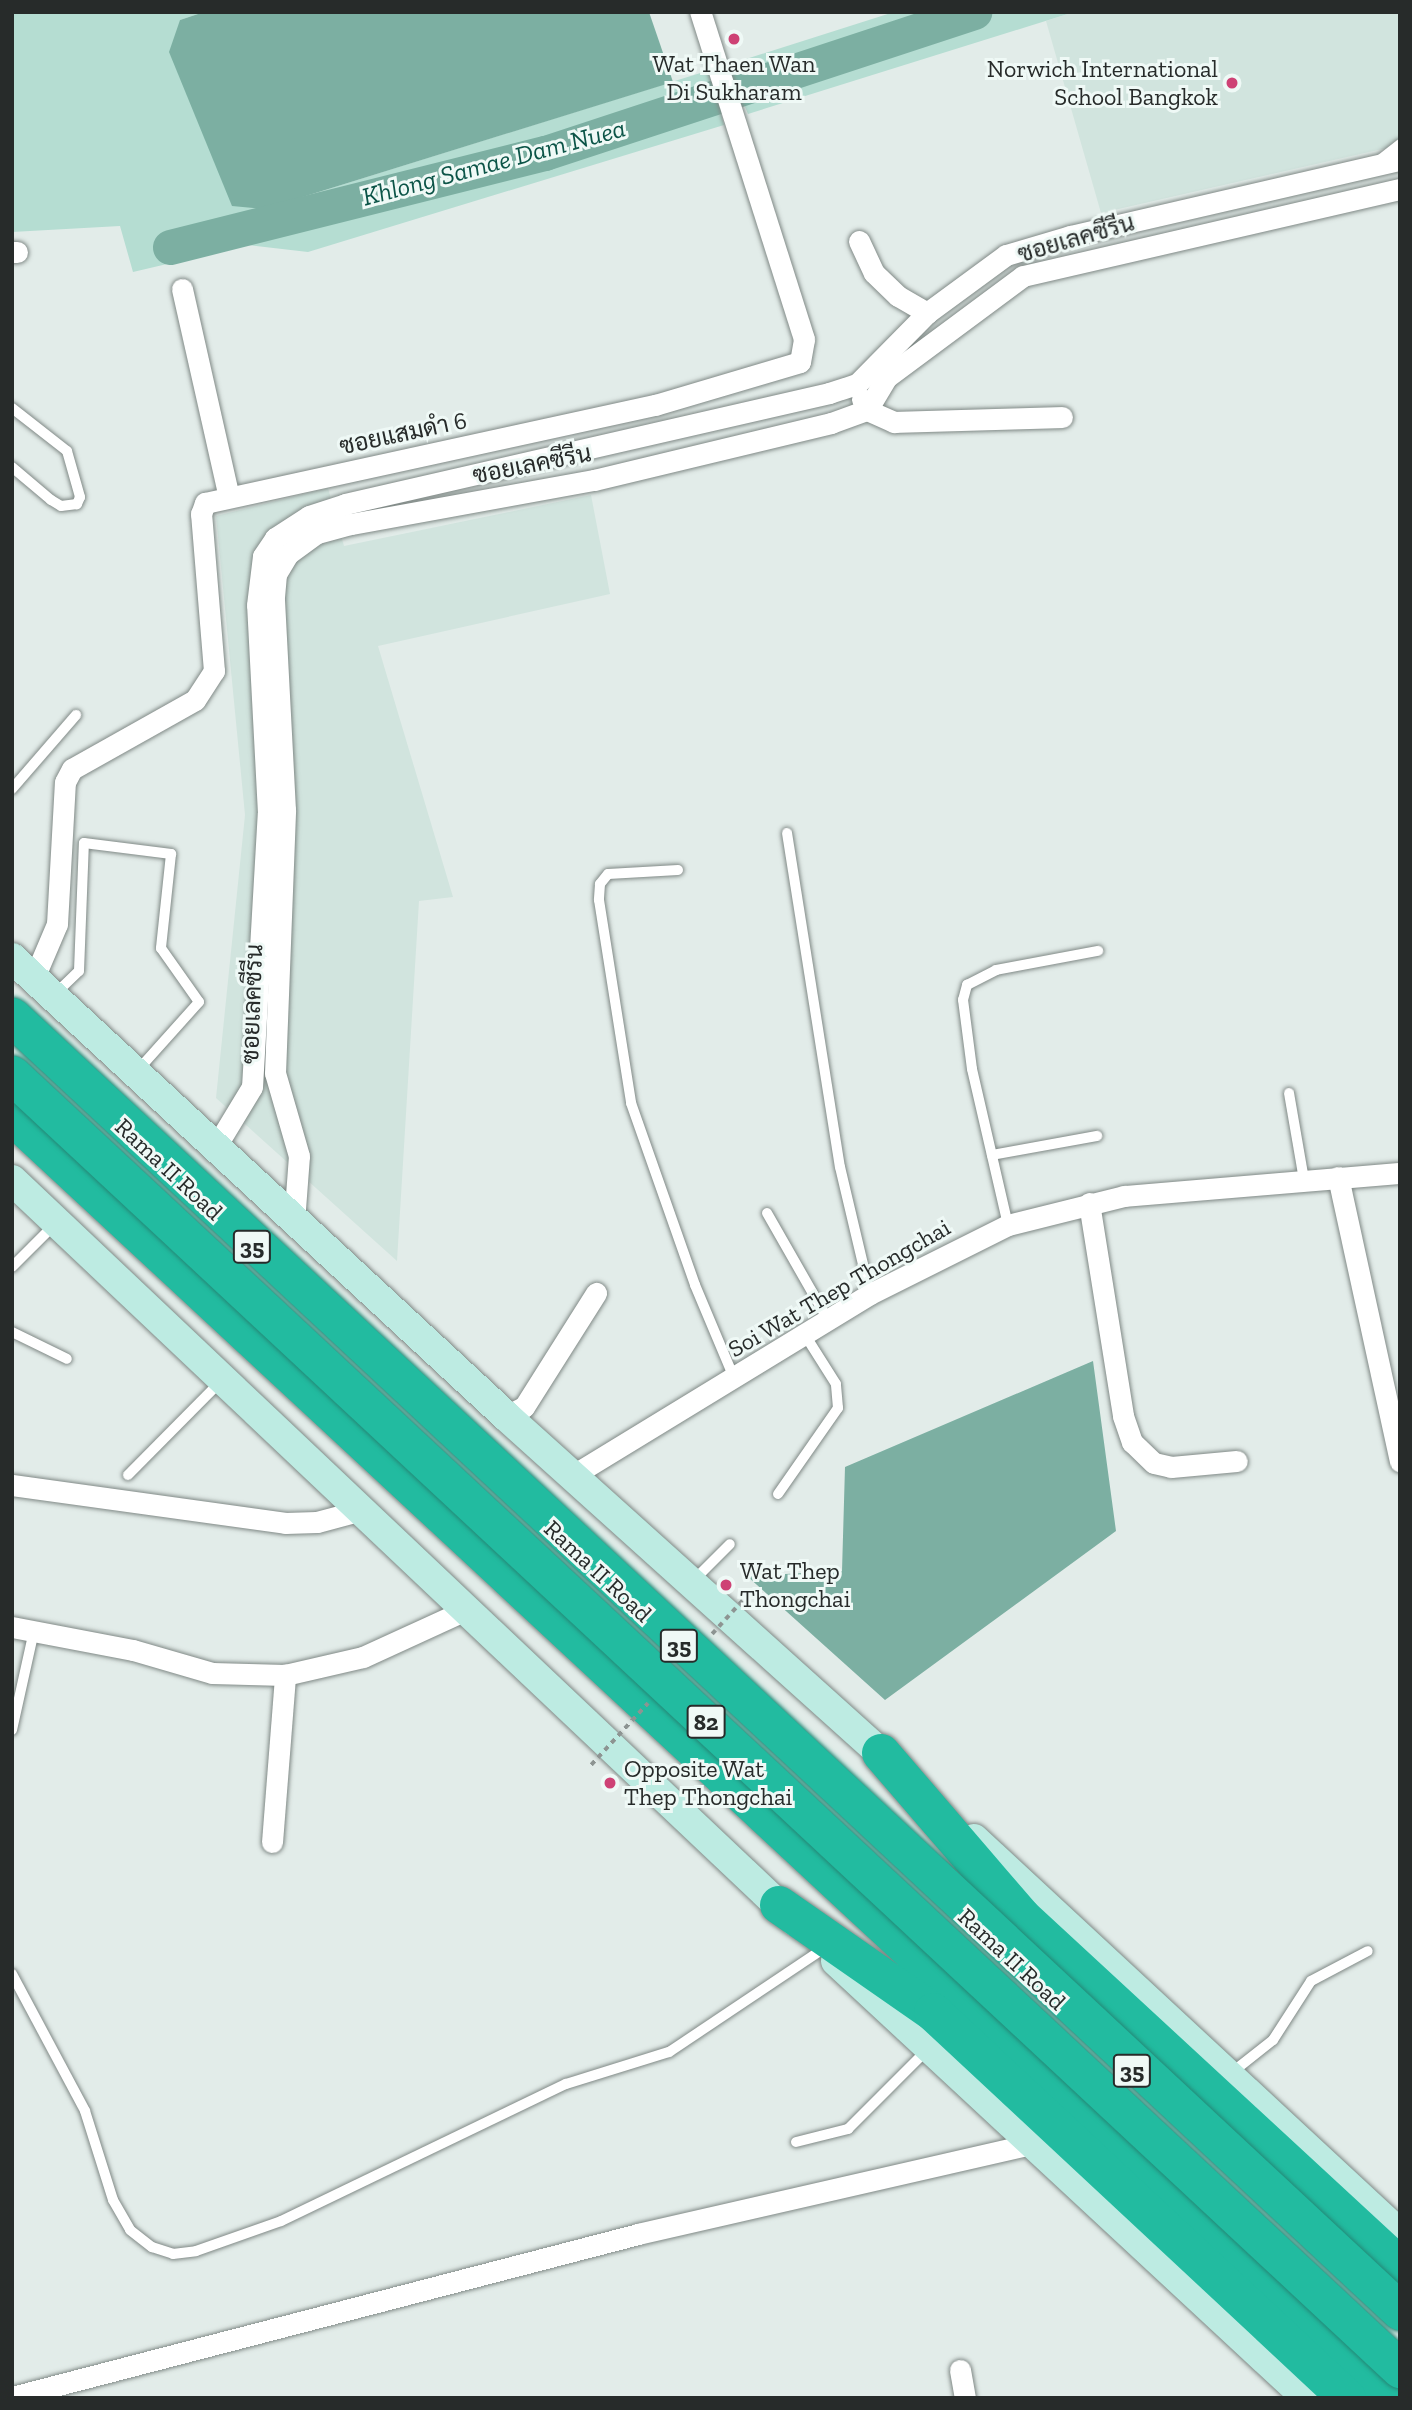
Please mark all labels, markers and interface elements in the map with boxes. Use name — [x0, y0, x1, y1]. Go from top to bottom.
marker: Wat Thaen Wan Di Sukharam — [726, 31, 742, 47]
place label: Wat Thaen Wan Di Sukharam — [652, 50, 816, 106]
place label: Norwich International School Bangkok — [987, 55, 1218, 111]
marker: Norwich International School Bangkok — [1224, 75, 1240, 91]
water label: Khlong Samae Dam Nuea — [359, 113, 629, 213]
street label: ซอยเลคซีรีน — [1014, 208, 1138, 268]
street label: ซอยแสมดำ 6 — [337, 405, 469, 461]
street label: ซอยเลคซีรีน — [470, 438, 594, 490]
street label: ซอยเลคซีรีน — [236, 943, 268, 1065]
street label: Rama II Road — [109, 1112, 229, 1226]
street label: Soi Wat Thep Thongchai — [722, 1212, 956, 1364]
road number: 35 — [233, 1228, 271, 1266]
street label: Rama II Road — [538, 1514, 658, 1628]
place label: Wat Thep Thongchai — [740, 1557, 850, 1613]
marker: Wat Thep Thongchai — [718, 1577, 734, 1593]
road number: 35 — [660, 1626, 698, 1666]
road number: 82 — [685, 1702, 727, 1742]
place label: Opposite Wat Thep Thongchai — [624, 1755, 793, 1811]
marker: Opposite Wat Thep Thongchai — [602, 1775, 618, 1791]
street label: Rama II Road — [952, 1902, 1072, 2016]
road number: 35 — [1113, 2052, 1151, 2090]

